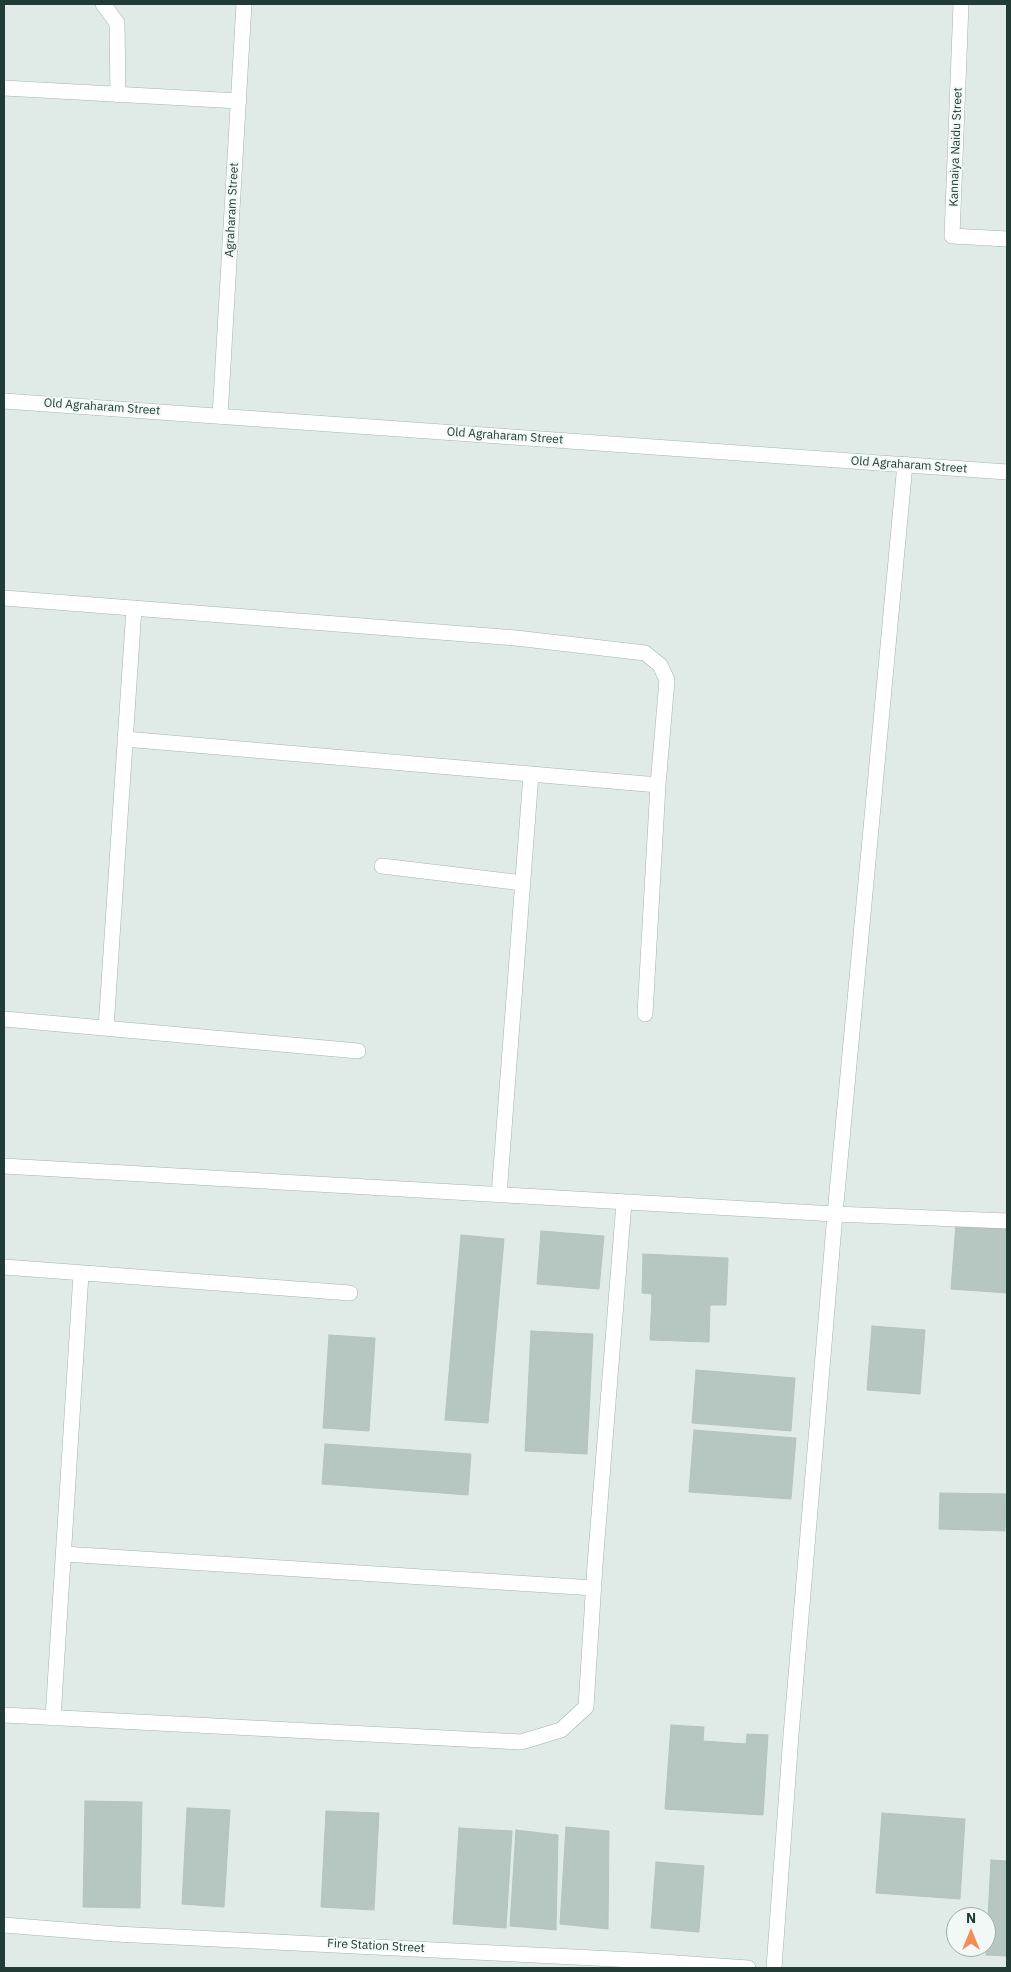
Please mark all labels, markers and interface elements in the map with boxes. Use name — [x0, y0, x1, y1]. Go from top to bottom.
street label: Kannaiya Naidu Street — [947, 87, 965, 207]
street label: Agraharam Street — [222, 162, 242, 258]
street label: Old Agraharam Street — [43, 396, 161, 418]
street label: Old Agraharam Street — [446, 425, 564, 447]
street label: Old Agraharam Street — [850, 454, 968, 476]
north arrow — [946, 1907, 996, 1957]
text: N — [966, 1909, 976, 1927]
street label: Fire Station Street — [327, 1936, 425, 1956]

